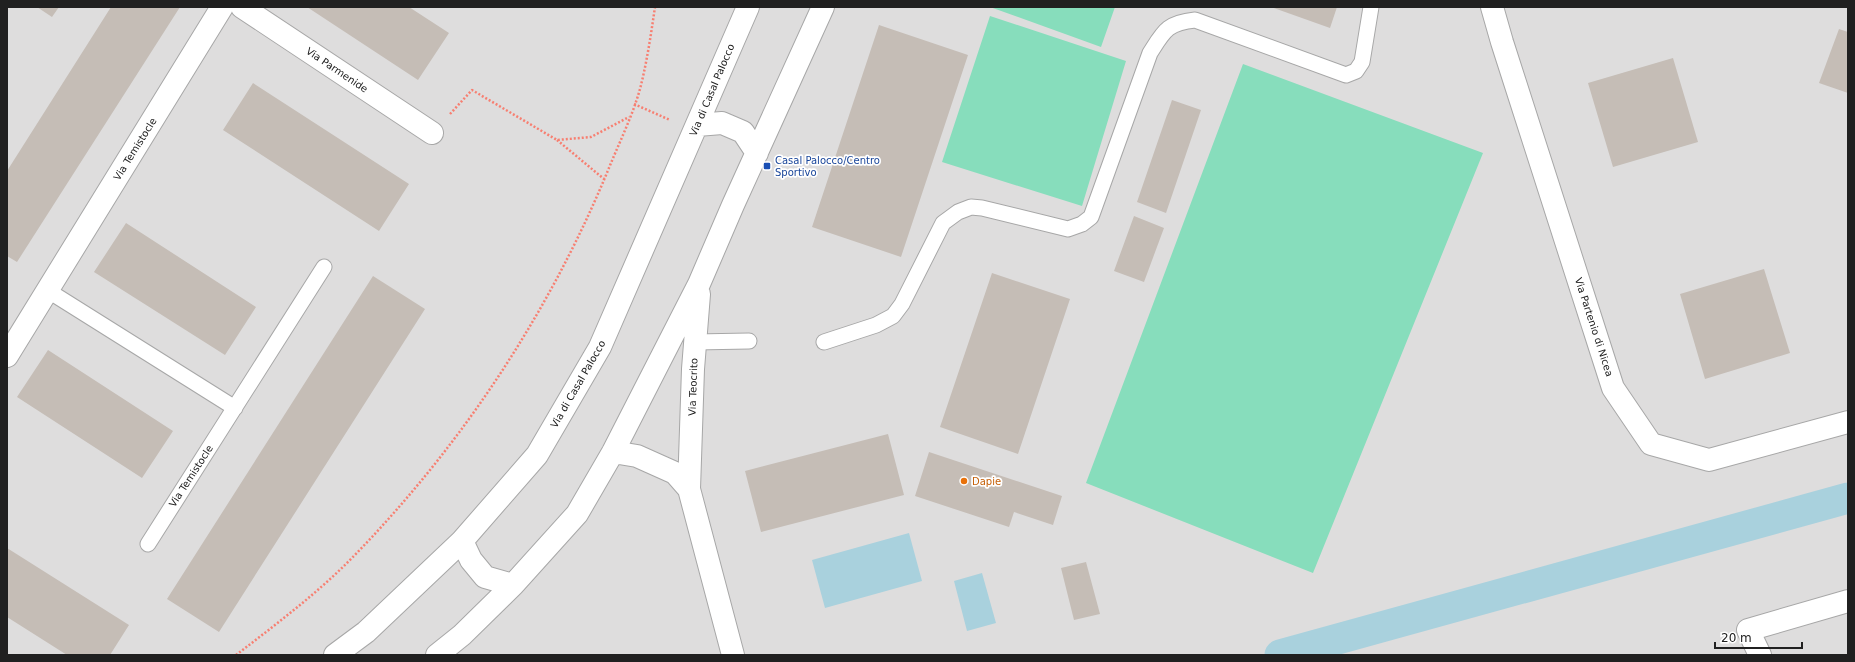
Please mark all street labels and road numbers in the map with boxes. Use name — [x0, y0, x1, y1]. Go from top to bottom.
street label: Via di Casal Palocco — [688, 42, 736, 138]
street label: Via Parmenide — [304, 45, 370, 95]
street label: Via Temistocle — [111, 116, 159, 182]
street label: Via Partenio di Nicea — [1573, 276, 1615, 378]
street label: Via di Casal Palocco — [548, 338, 608, 430]
street label: Via Teocrito — [686, 358, 700, 416]
street label: Via Temistocle — [167, 443, 215, 509]

